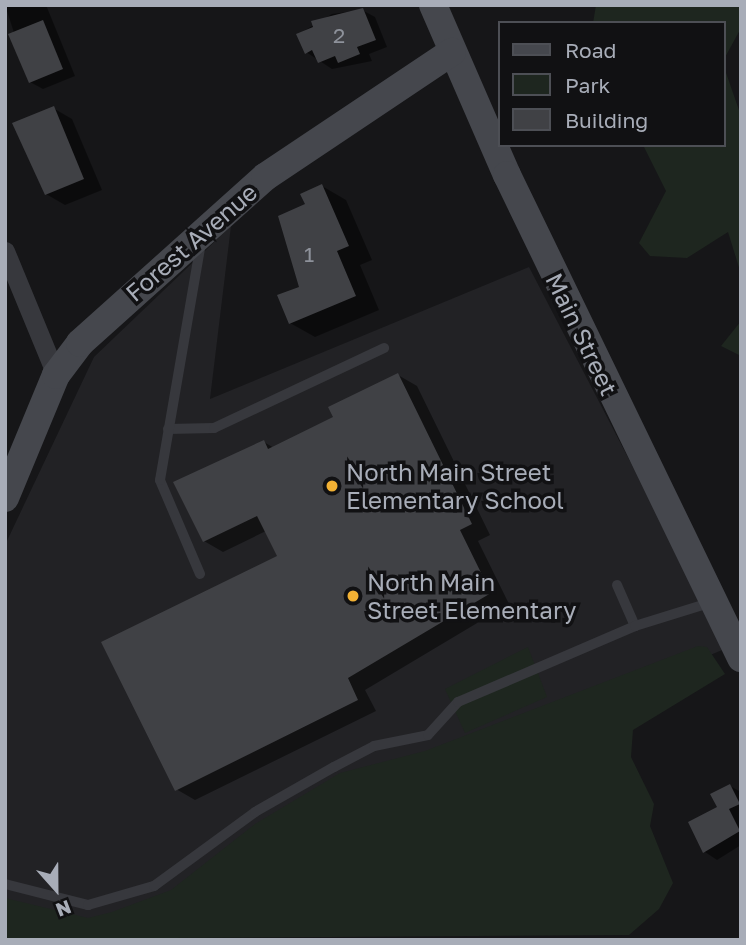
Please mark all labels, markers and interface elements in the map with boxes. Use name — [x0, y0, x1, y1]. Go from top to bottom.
legend — [498, 21, 725, 147]
house number: 2 — [333, 22, 345, 48]
text: Road — [565, 37, 616, 63]
text: Park — [565, 72, 610, 98]
text: Building — [565, 107, 648, 133]
street label: Forest Avenue — [119, 177, 263, 307]
house number: 1 — [304, 241, 314, 267]
street label: Main Street — [540, 268, 624, 400]
place label: North Main Street Elementary School — [346, 458, 564, 514]
marker: North Main Street Elementary School — [324, 478, 340, 494]
place label: North Main Street Elementary — [367, 568, 576, 624]
marker: North Main Street Elementary — [345, 588, 361, 604]
north arrow — [21, 854, 91, 924]
text: N — [53, 896, 75, 922]

